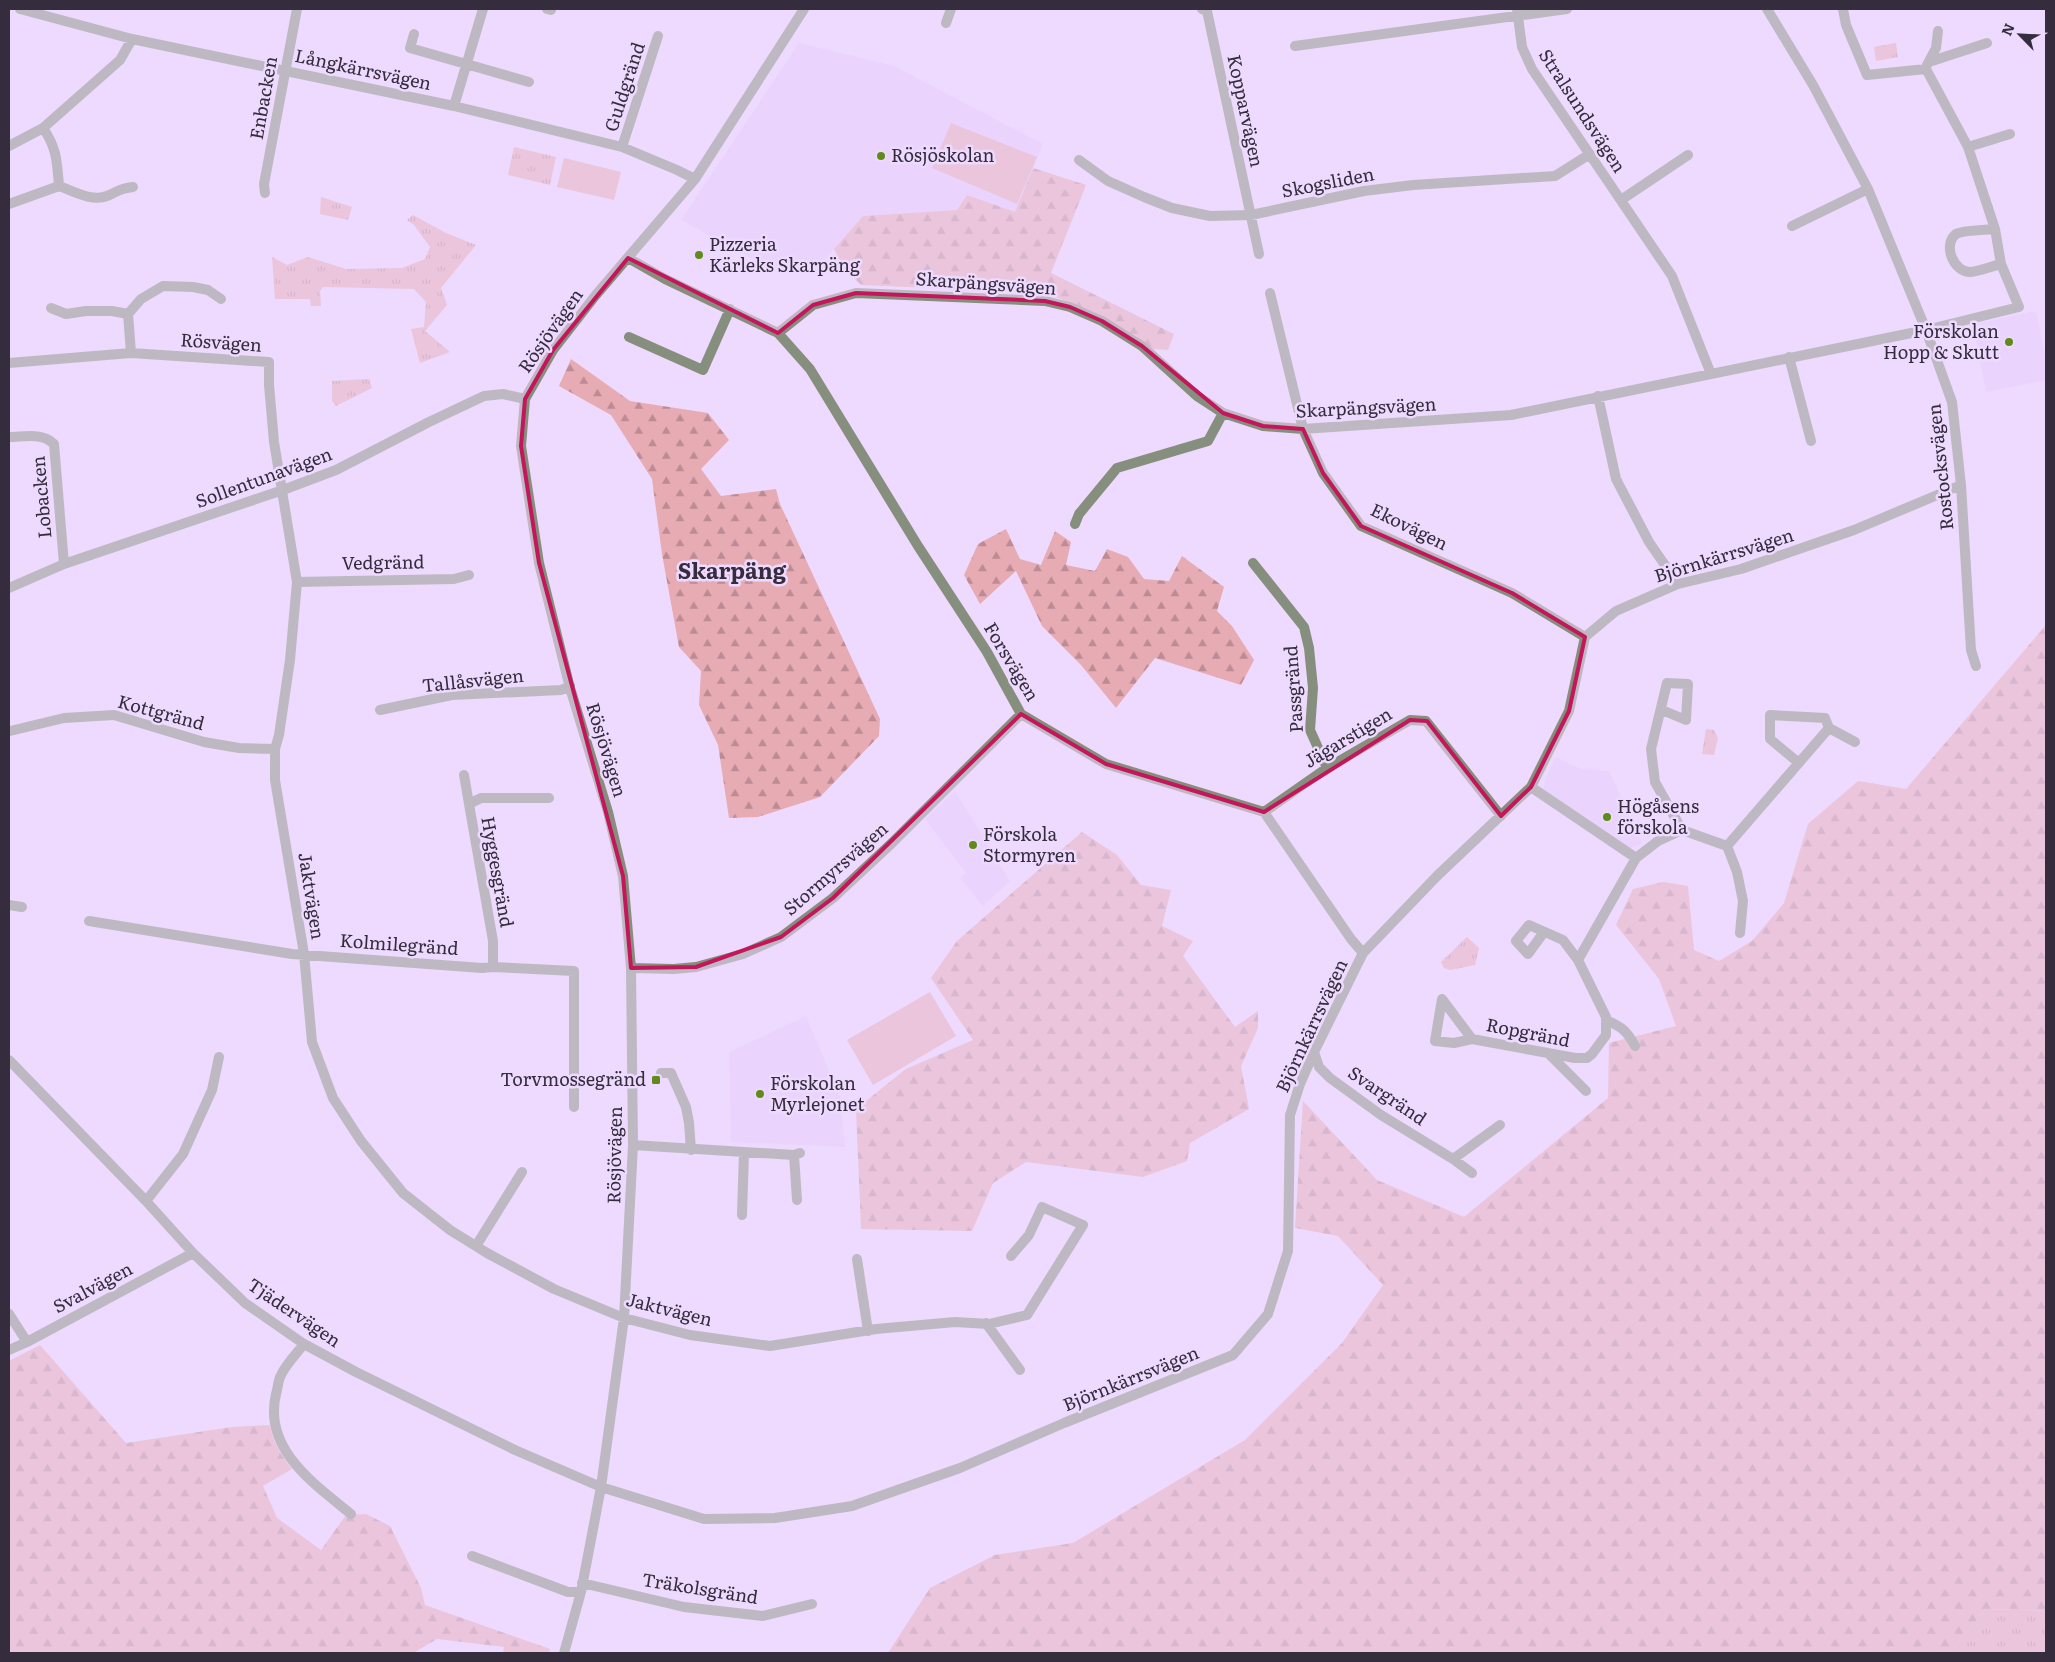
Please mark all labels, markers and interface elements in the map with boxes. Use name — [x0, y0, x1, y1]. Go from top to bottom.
north arrow — [1995, 10, 2045, 60]
text: N — [1996, 20, 2019, 39]
street label: Guldgränd — [596, 38, 651, 135]
street label: Långkärrsvägen — [292, 41, 434, 96]
street label: Stralsundsvägen — [1533, 43, 1634, 177]
street label: Kopparvägen — [1221, 52, 1272, 170]
street label: Enbacken — [242, 54, 283, 141]
place label: Rösjöskolan — [891, 141, 995, 168]
marker: Rösjöskolan — [875, 150, 887, 162]
street label: Skogsliden — [1279, 159, 1376, 204]
place label: Pizzeria Kärleks Skarpäng — [709, 230, 861, 278]
marker: Pizzeria Kärleks Skarpäng — [693, 249, 705, 261]
street label: Skarpängsvägen — [915, 264, 1057, 301]
street label: Rösjövägen — [511, 282, 589, 378]
place label: Förskolan Hopp & Skutt — [1883, 317, 2000, 365]
street label: Rösvägen — [179, 325, 263, 358]
marker: Förskolan Hopp & Skutt — [2003, 336, 2015, 348]
street label: Skarpängsvägen — [1295, 389, 1437, 424]
street label: Rostocksvägen — [1919, 402, 1960, 532]
street label: Sollentunavägen — [191, 439, 336, 514]
street label: Lobacken — [23, 455, 58, 540]
street label: Ekovägen — [1366, 495, 1453, 556]
street label: Björnkärrsvägen — [1650, 520, 1797, 589]
street label: Vedgränd — [341, 547, 425, 576]
district label: Skarpäng — [678, 553, 787, 586]
street label: Forsvägen — [978, 617, 1047, 706]
street label: Passgränd — [1276, 644, 1309, 734]
street label: Tallåsvägen — [421, 661, 525, 698]
street label: Kottgränd — [115, 687, 208, 736]
street label: Rösjövägen — [580, 699, 635, 800]
street label: Jägarstigen — [1298, 700, 1397, 774]
place label: Högåsens förskola — [1617, 792, 1699, 840]
marker: Högåsens förskola — [1601, 811, 1613, 823]
street label: Hyggesgränd — [475, 814, 522, 929]
street label: Stormyrsvägen — [777, 815, 893, 921]
place label: Förskola Stormyren — [983, 820, 1076, 868]
marker: Förskola Stormyren — [967, 839, 979, 851]
street label: Jaktvägen — [292, 850, 333, 941]
street label: Kolmilegränd — [339, 926, 459, 961]
street label: Björnkärrsvägen — [1268, 954, 1353, 1097]
street label: Ropgränd — [1484, 1010, 1573, 1053]
street label: Svargränd — [1343, 1058, 1433, 1131]
place label: Torvmossegränd — [500, 1065, 646, 1092]
place label: Förskolan Myrlejonet — [770, 1069, 865, 1117]
marker: Torvmossegränd — [650, 1074, 662, 1086]
marker: Förskolan Myrlejonet — [754, 1088, 766, 1100]
street label: Rösjövägen — [599, 1106, 628, 1204]
street label: Svalvägen — [48, 1254, 137, 1319]
street label: Tjädervägen — [243, 1270, 347, 1353]
street label: Jaktvägen — [623, 1285, 715, 1332]
street label: Björnkärrsvägen — [1058, 1338, 1203, 1417]
street label: Träkolsgränd — [640, 1565, 760, 1610]

